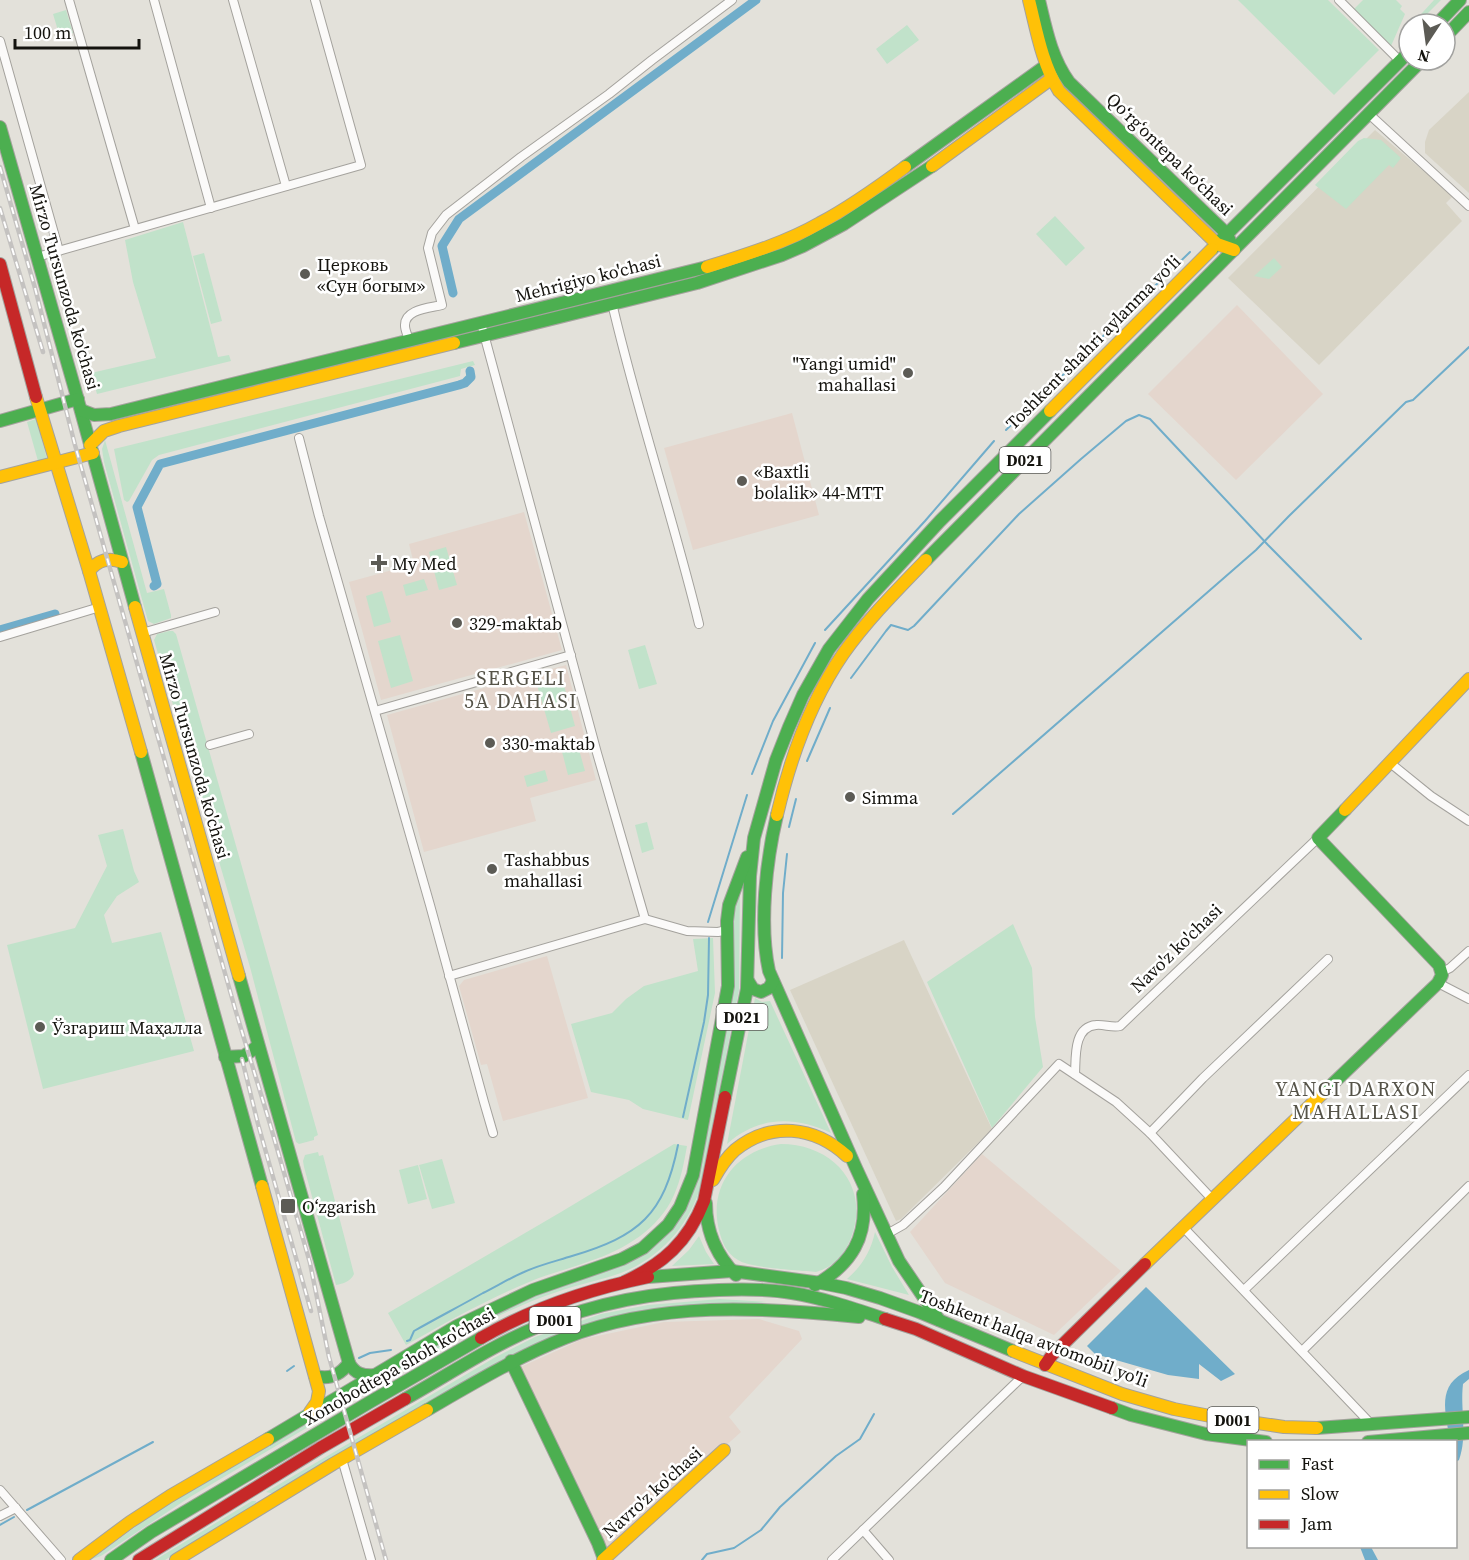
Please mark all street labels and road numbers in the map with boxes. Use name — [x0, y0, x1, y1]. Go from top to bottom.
street label: Qoʻrgʻontepa koʻchasi — [1101, 87, 1239, 221]
street label: Mirzo Tursunzoda ko'chasi — [24, 181, 106, 393]
street label: Mehrigiyo ko'chasi — [513, 248, 663, 308]
street label: Toshkent shahri aylanma yoʻli — [1000, 249, 1186, 435]
road number: D021 — [1000, 447, 1050, 473]
street label: Mirzo Tursunzoda ko'chasi — [154, 650, 236, 862]
street label: Navo'z ko'chasi — [1125, 898, 1227, 998]
road number: D021 — [716, 1004, 768, 1030]
street label: Toshkent halqa avtomobil yo'li — [916, 1283, 1152, 1393]
street label: Xonobodtepa shoh ko'chasi — [299, 1301, 499, 1431]
road number: D001 — [530, 1307, 580, 1333]
road number: D001 — [1208, 1407, 1258, 1433]
street label: Navro'z ko'chasi — [597, 1441, 707, 1543]

